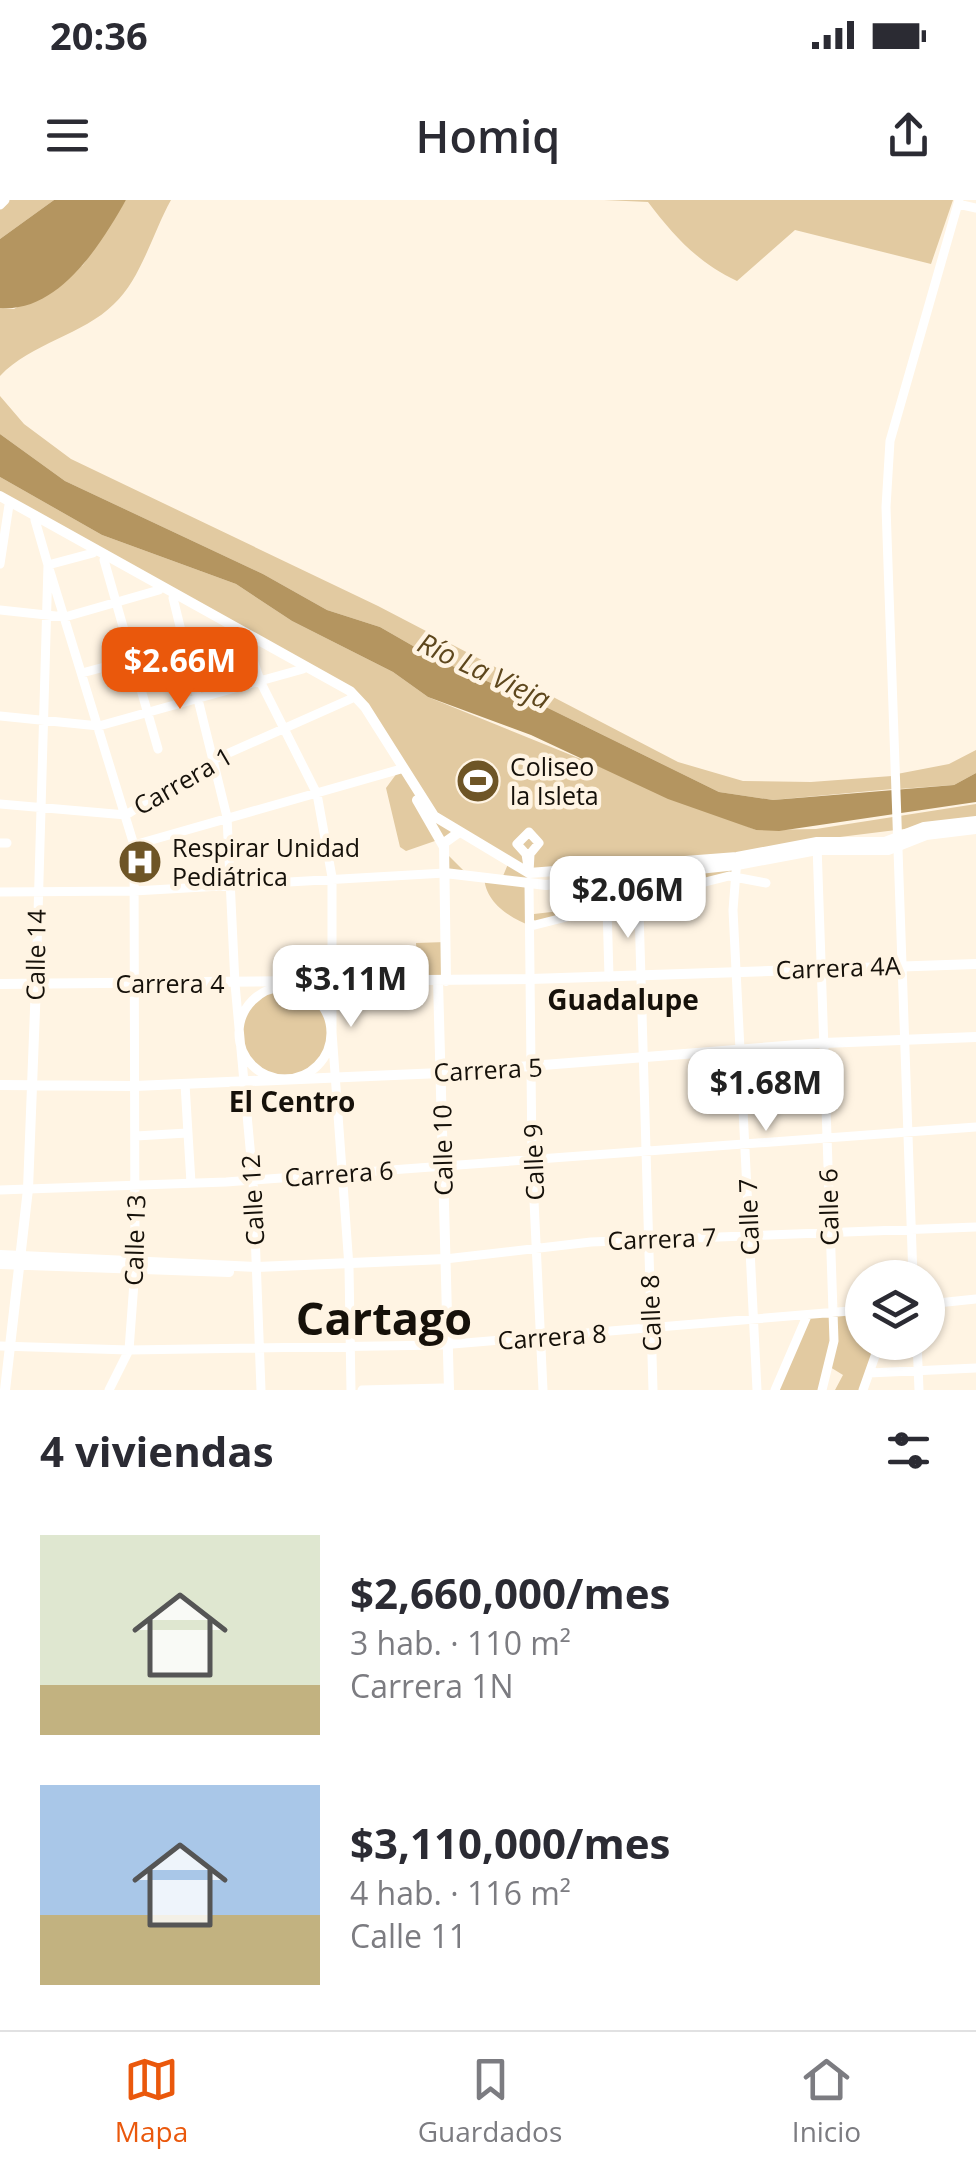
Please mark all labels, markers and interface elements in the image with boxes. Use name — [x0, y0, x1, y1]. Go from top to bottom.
text: 20:36 — [50, 9, 148, 61]
text: Homiq — [416, 105, 560, 166]
icon: menu — [40, 108, 95, 163]
icon: share — [881, 108, 936, 163]
water label: Río La Vieja — [412, 623, 557, 717]
pin: $2.66M — [99, 627, 261, 712]
text: $2.66M — [124, 638, 236, 681]
street label: Carrera 1 — [127, 738, 238, 822]
place label: Coliseo la Isleta — [510, 749, 599, 812]
sports icon: Coliseo la Isleta — [455, 758, 501, 804]
place label: Respirar Unidad Pediátrica — [172, 830, 360, 893]
hospital icon: Respirar Unidad Pediátrica — [117, 839, 163, 885]
pin: $2.06M — [547, 856, 709, 941]
text: $2.06M — [572, 867, 684, 910]
street label: Calle 14 — [17, 909, 53, 1001]
pin: $3.11M — [270, 945, 432, 1030]
street label: Carrera 4A — [775, 948, 901, 986]
text: $3.11M — [295, 956, 407, 999]
street label: Carrera 4 — [115, 966, 225, 1000]
district label: Guadalupe — [547, 980, 699, 1018]
street label: Carrera 5 — [433, 1049, 543, 1089]
pin: $1.68M — [685, 1049, 847, 1134]
text: $1.68M — [710, 1060, 822, 1103]
district label: El Centro — [229, 1082, 355, 1120]
street label: Calle 10 — [424, 1104, 460, 1196]
street label: Calle 9 — [515, 1123, 551, 1201]
street label: Carrera 6 — [283, 1152, 394, 1194]
street label: Calle 12 — [233, 1154, 271, 1247]
street label: Calle 6 — [810, 1168, 846, 1246]
street label: Calle 7 — [730, 1178, 766, 1256]
street label: Calle 13 — [115, 1194, 153, 1286]
street label: Carrera 7 — [607, 1219, 717, 1257]
map controls — [845, 1260, 945, 1360]
button: layers — [845, 1260, 945, 1360]
street label: Calle 8 — [632, 1274, 668, 1352]
district label: Cartago — [296, 1287, 472, 1348]
street label: Carrera 8 — [496, 1315, 607, 1357]
text: 4 viviendas — [40, 1422, 274, 1479]
icon: filters — [881, 1423, 936, 1478]
text: $2,660,000/mes — [350, 1564, 670, 1621]
icon: home — [120, 1575, 240, 1695]
text: 3 hab. · 110 m² — [350, 1621, 571, 1664]
text: Carrera 1N — [350, 1664, 514, 1707]
text: $3,110,000/mes — [350, 1814, 670, 1871]
icon: home — [120, 1825, 240, 1945]
text: 4 hab. · 116 m² — [350, 1871, 571, 1914]
text: Calle 11 — [350, 1914, 467, 1957]
tab: Mapa — [115, 2052, 188, 2150]
tab: Guardados — [418, 2052, 562, 2150]
tab: Inicio — [792, 2052, 861, 2150]

